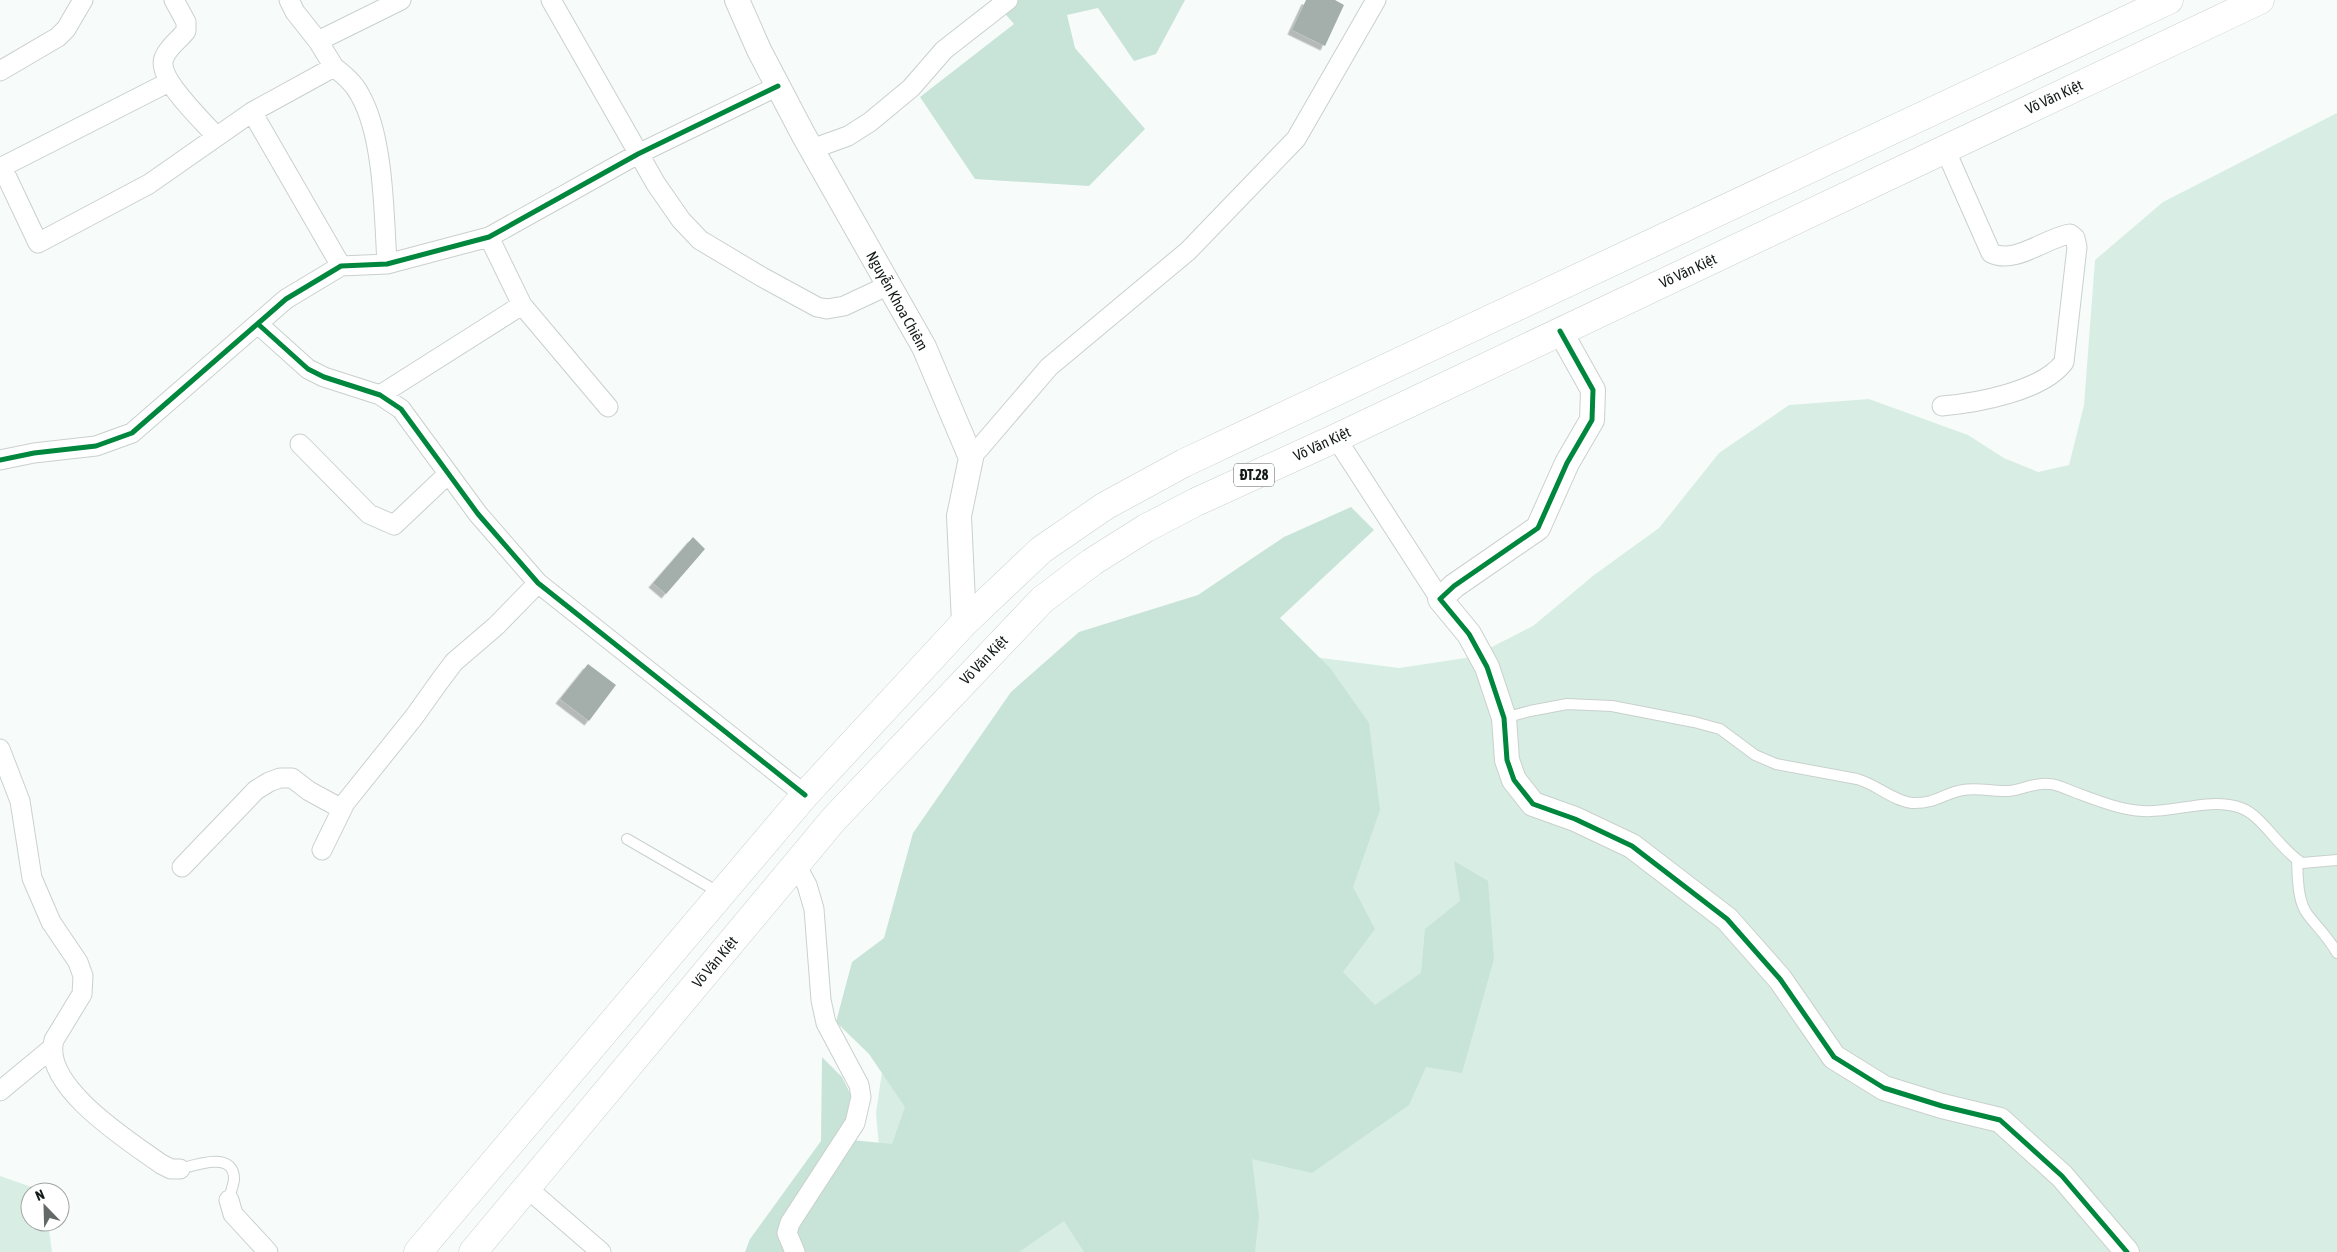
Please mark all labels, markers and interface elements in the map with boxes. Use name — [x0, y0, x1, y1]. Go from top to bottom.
street label: Võ Văn Kiệt — [2022, 76, 2085, 117]
street label: Nguyễn Khoa Chiêm — [863, 248, 932, 353]
street label: Võ Văn Kiệt — [1656, 250, 1719, 291]
street label: Võ Văn Kiệt — [1290, 423, 1353, 464]
road number: ĐT.28 — [1234, 464, 1274, 486]
street label: Võ Văn Kiệt — [956, 632, 1011, 688]
street label: Võ Văn Kiệt — [688, 933, 741, 991]
north arrow — [20, 1182, 70, 1232]
text: N — [33, 1186, 47, 1204]

